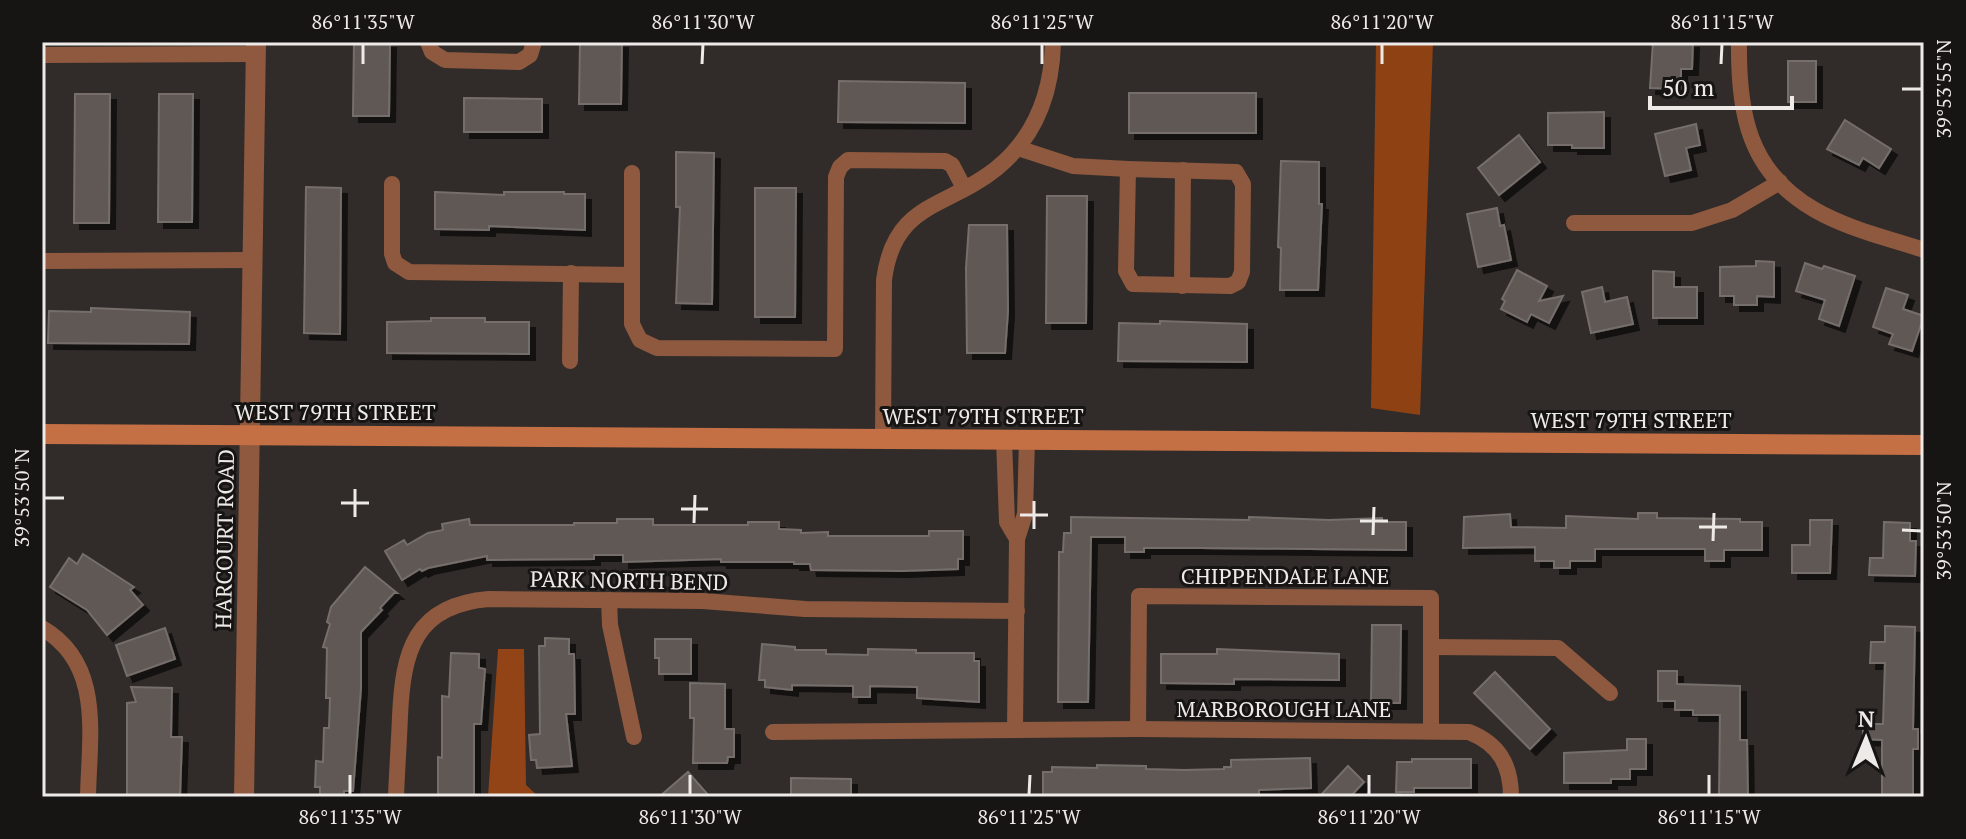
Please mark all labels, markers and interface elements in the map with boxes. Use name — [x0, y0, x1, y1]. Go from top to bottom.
text: 86°11'35"W — [311, 8, 415, 35]
text: 86°11'30"W — [651, 8, 755, 35]
text: 86°11'25"W — [990, 8, 1094, 35]
text: 86°11'20"W — [1330, 8, 1434, 35]
text: 86°11'15"W — [1670, 8, 1774, 35]
text: 39°53'55"N — [1930, 39, 1957, 139]
scale bar — [1650, 60, 1792, 110]
text: 50 m — [1662, 71, 1714, 103]
street label: WEST 79TH STREET — [234, 397, 436, 426]
street label: WEST 79TH STREET — [882, 401, 1084, 430]
street label: WEST 79TH STREET — [1530, 405, 1732, 434]
text: 39°53'50"N — [8, 448, 35, 548]
street label: HARCOURT ROAD — [208, 449, 240, 629]
text: 39°53'50"N — [1930, 481, 1957, 581]
street label: CHIPPENDALE LANE — [1181, 561, 1389, 590]
street label: PARK NORTH BEND — [530, 564, 728, 596]
street label: MARBOROUGH LANE — [1177, 694, 1391, 723]
north arrow — [1826, 699, 1906, 779]
text: N — [1858, 704, 1875, 733]
text: 86°11'35"W — [298, 803, 402, 830]
text: 86°11'30"W — [638, 803, 742, 830]
text: 86°11'25"W — [977, 803, 1081, 830]
text: 86°11'20"W — [1317, 803, 1421, 830]
text: 86°11'15"W — [1657, 803, 1761, 830]

